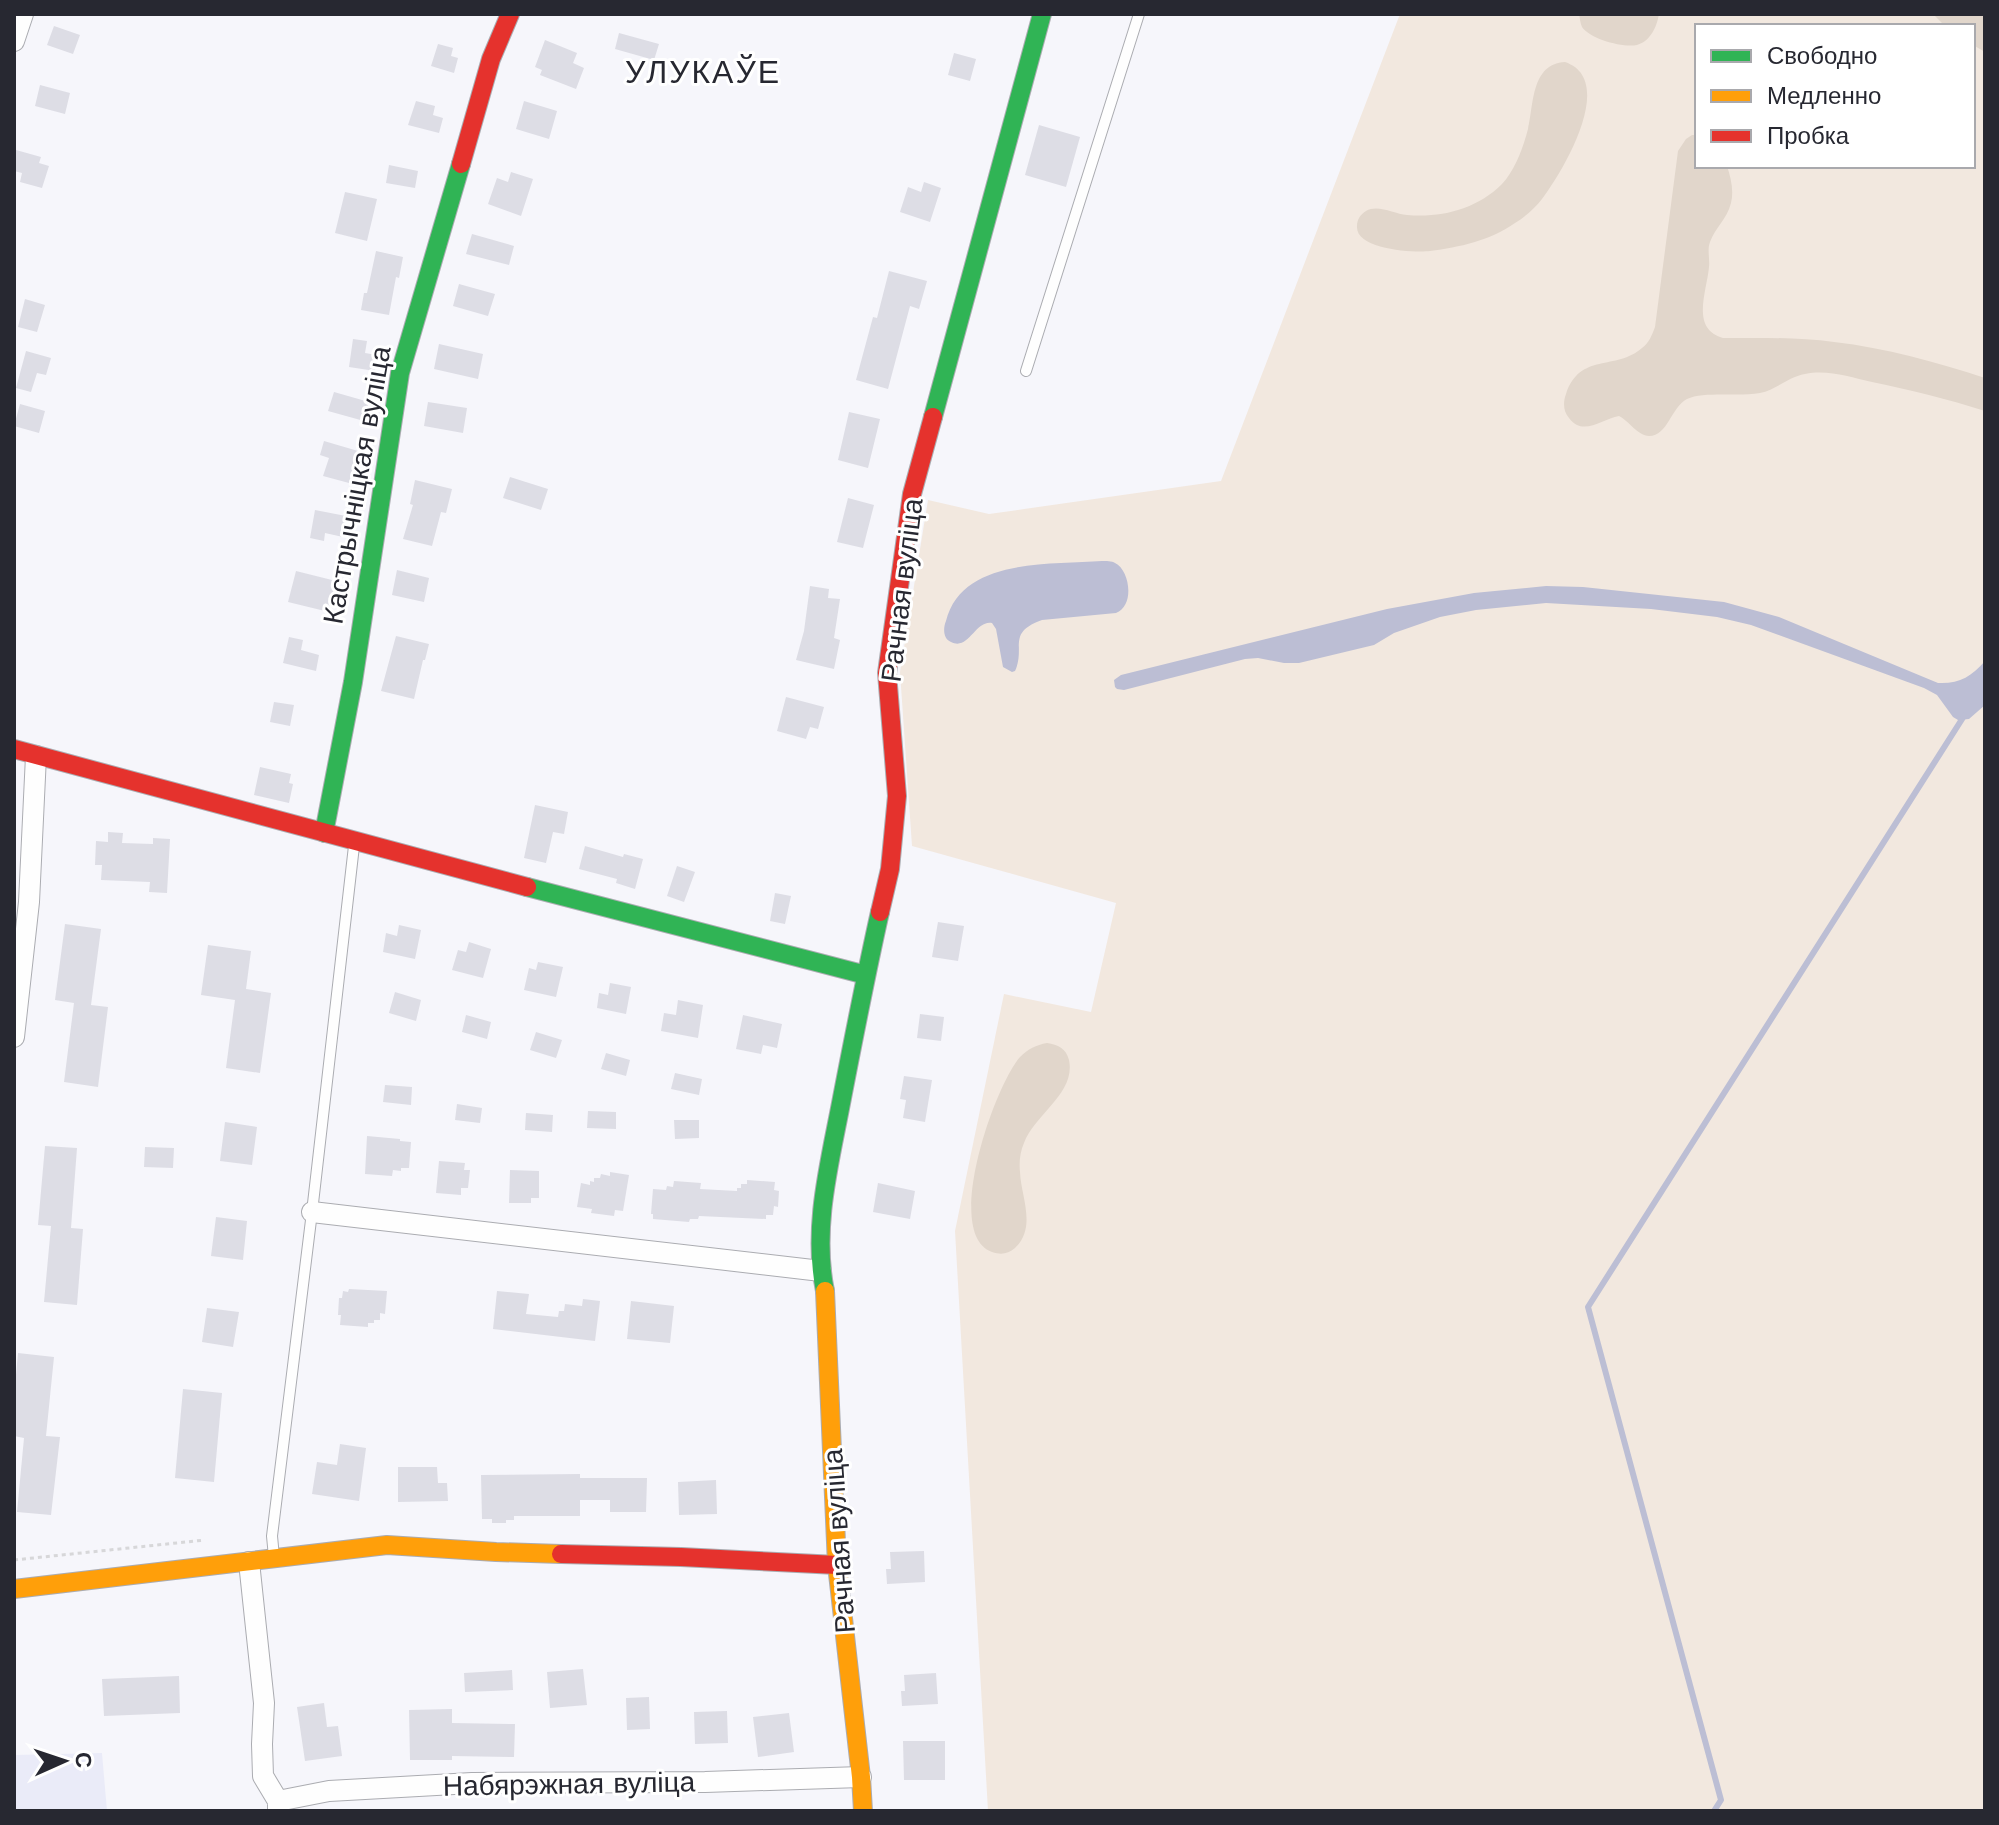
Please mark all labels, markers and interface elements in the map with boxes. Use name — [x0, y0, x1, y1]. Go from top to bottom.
legend — [1695, 24, 1975, 168]
text: Свободно — [1767, 42, 1877, 70]
district label: УЛУКАЎЕ — [625, 53, 781, 91]
text: Медленно — [1767, 82, 1881, 110]
text: Пробка — [1767, 122, 1850, 150]
street label: Кастрычніцкая вуліца — [316, 343, 398, 627]
street label: Рачная вуліца — [874, 496, 930, 684]
street label: Рачная вуліца — [816, 1447, 862, 1634]
north arrow — [24, 1721, 104, 1801]
text: С — [71, 1751, 96, 1769]
street label: Набярэжная вуліца — [442, 1765, 696, 1803]

